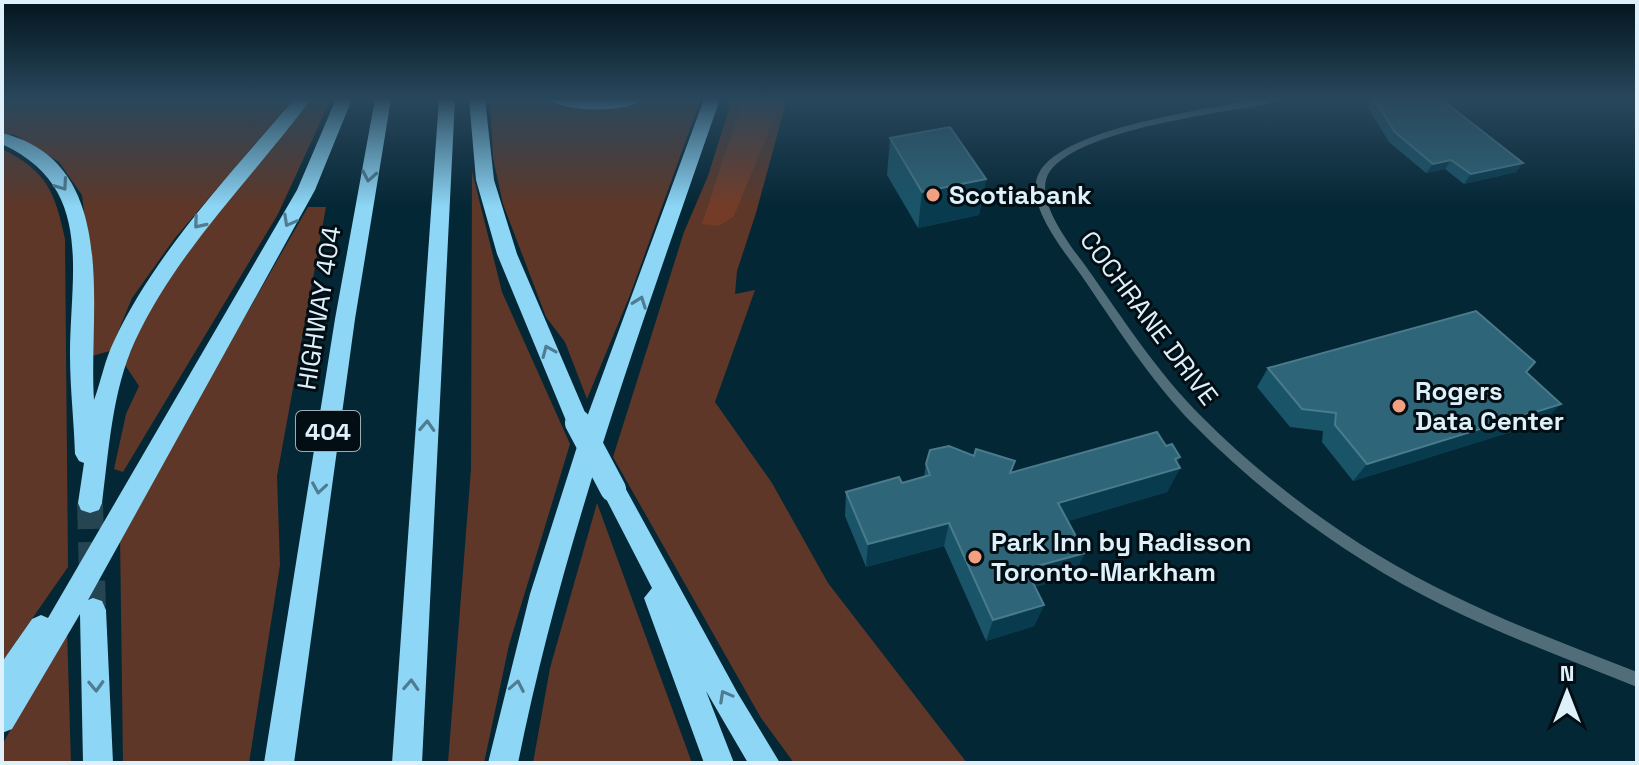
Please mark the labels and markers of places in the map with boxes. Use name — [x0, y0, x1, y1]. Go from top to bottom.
place label: Scotiabank — [949, 178, 1092, 212]
marker: Scotiabank — [924, 186, 942, 204]
place label: Rogers Data Center — [1415, 374, 1564, 438]
marker: Rogers Data Center — [1390, 397, 1408, 415]
place label: Park Inn by Radisson Toronto-Markham — [991, 525, 1252, 589]
marker: Park Inn by Radisson Toronto-Markham — [966, 548, 984, 566]

